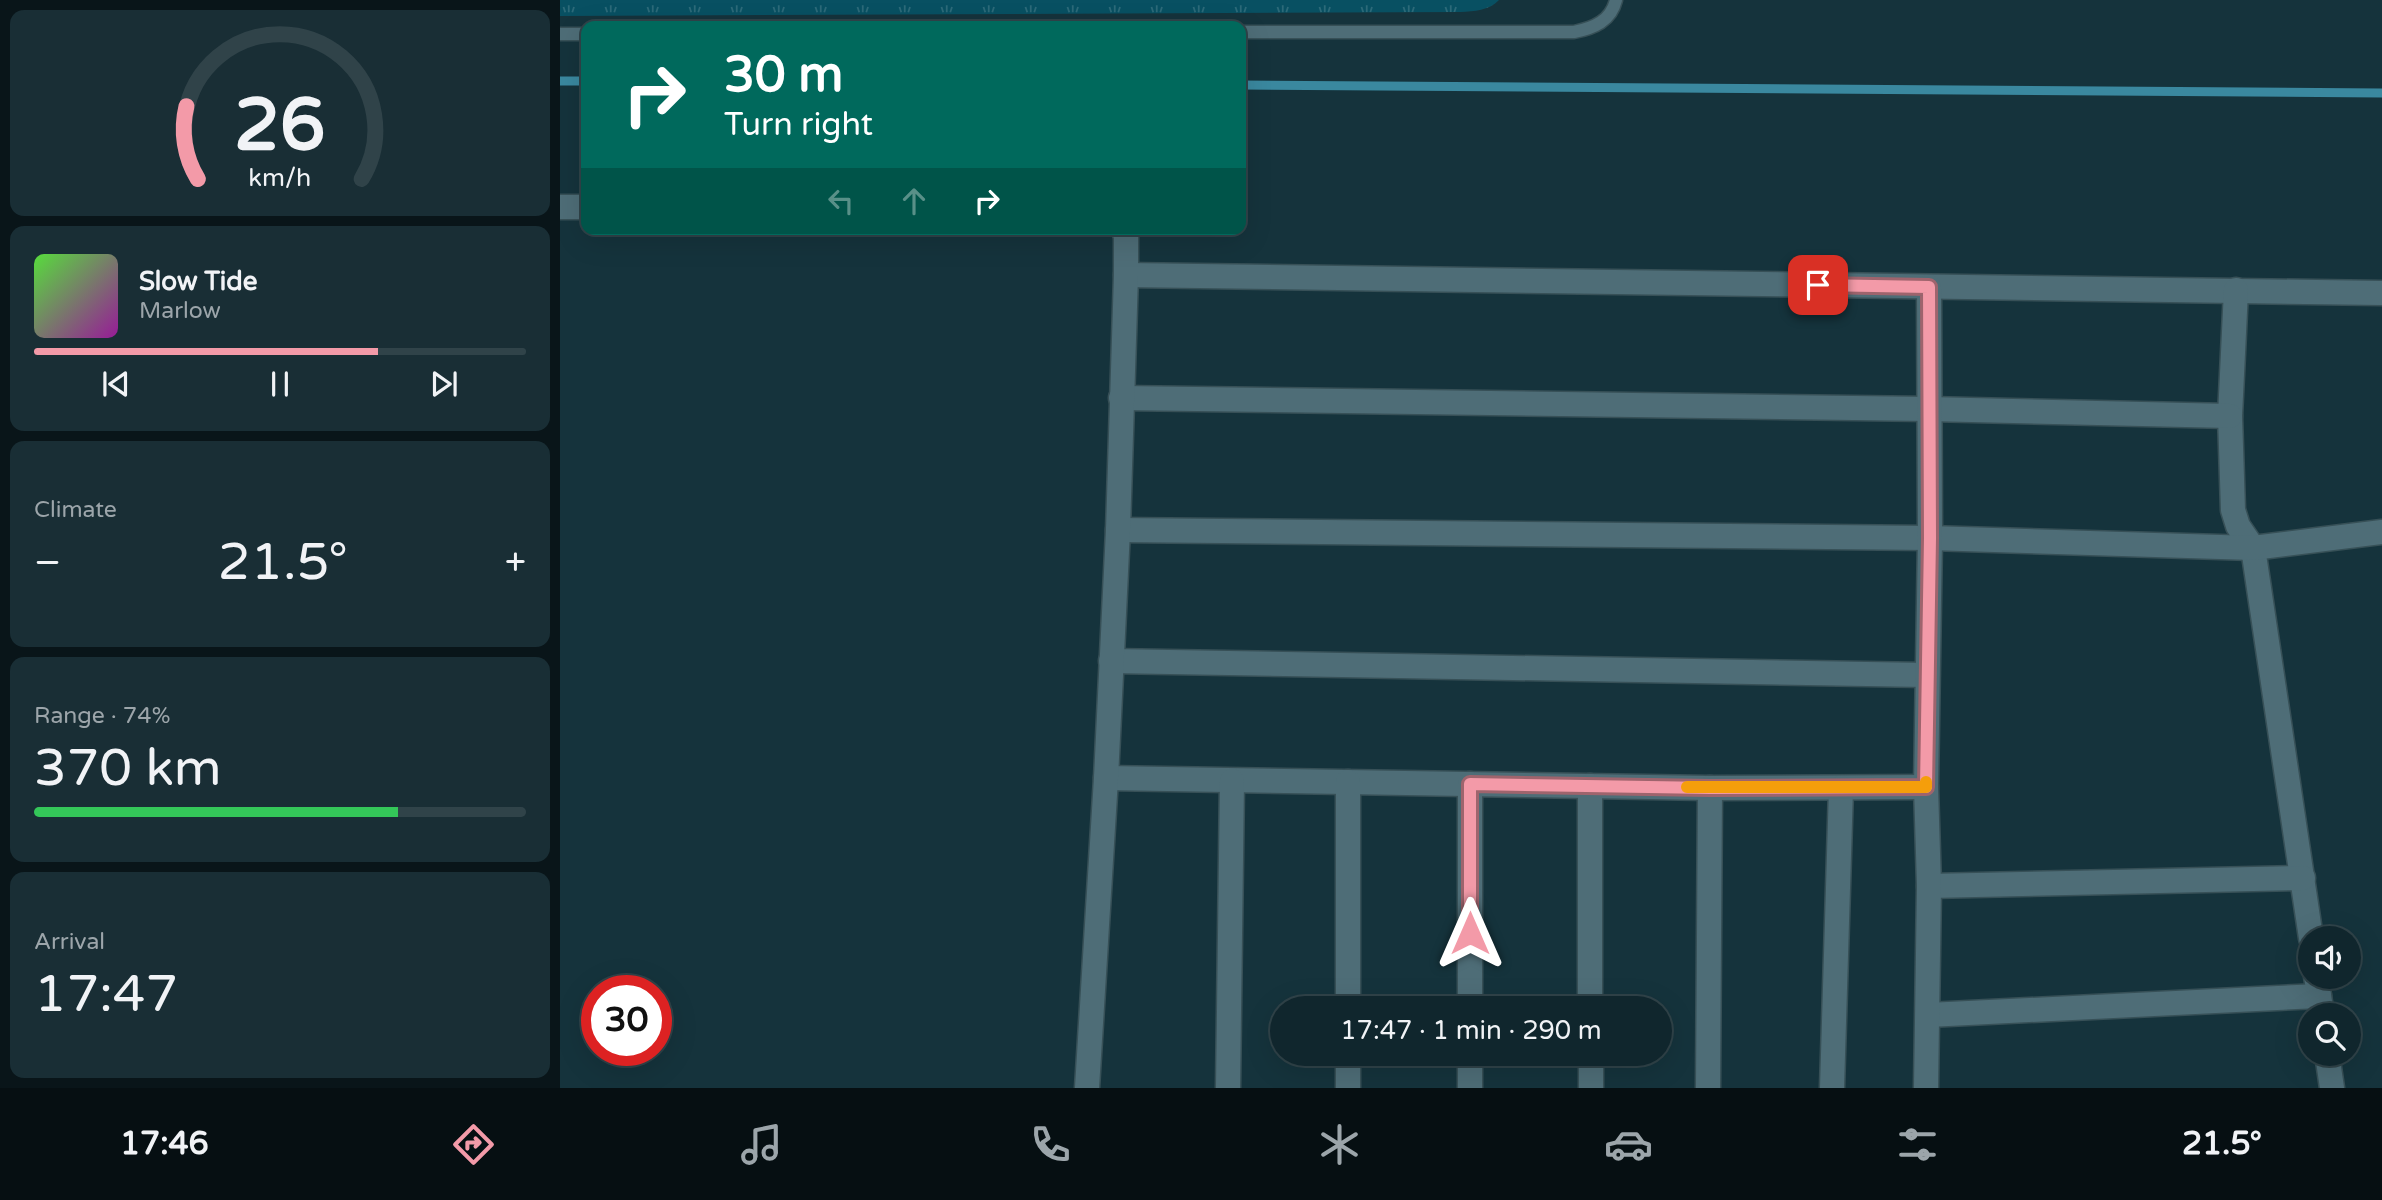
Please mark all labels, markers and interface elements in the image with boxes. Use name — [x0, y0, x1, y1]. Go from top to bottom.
text: 30 m — [724, 46, 843, 105]
icon: right — [609, 49, 700, 140]
text: 26 — [234, 82, 326, 170]
text: Turn right — [724, 106, 873, 144]
text: km/h — [249, 163, 311, 193]
icon: left — [822, 182, 860, 220]
icon: ahead — [895, 182, 933, 220]
icon: right — [968, 182, 1006, 220]
pin — [1788, 255, 1848, 315]
text: Slow Tide — [139, 266, 257, 297]
icon: arrive — [1799, 266, 1837, 304]
text: Marlow — [139, 297, 221, 325]
icon: previous — [97, 365, 135, 403]
icon: pause — [261, 365, 299, 403]
icon: next — [425, 365, 463, 403]
text: Climate — [34, 496, 117, 524]
text: 21.5° — [218, 531, 348, 594]
text: − — [34, 540, 61, 586]
text: + — [505, 540, 526, 586]
text: Range · 74% — [34, 702, 170, 730]
text: 370 km — [34, 737, 222, 800]
position arrow — [1433, 896, 1507, 970]
map controls — [2298, 926, 2361, 1066]
button: sound — [2298, 926, 2361, 989]
text: Arrival — [34, 928, 105, 956]
text: 17:47 — [34, 963, 178, 1026]
speed limit sign: 30 — [581, 975, 672, 1066]
button: search — [2298, 1003, 2361, 1066]
text: 17:47 · 1 min · 290 m — [1340, 1015, 1602, 1046]
icon: directions — [449, 1120, 498, 1169]
icon: music — [737, 1120, 786, 1169]
icon: phone — [1026, 1120, 1075, 1169]
icon: climate — [1315, 1120, 1364, 1169]
icon: car — [1604, 1120, 1653, 1169]
icon: filters — [1893, 1120, 1942, 1169]
text: 17:46 — [120, 1125, 209, 1163]
text: 21.5° — [2182, 1125, 2262, 1163]

